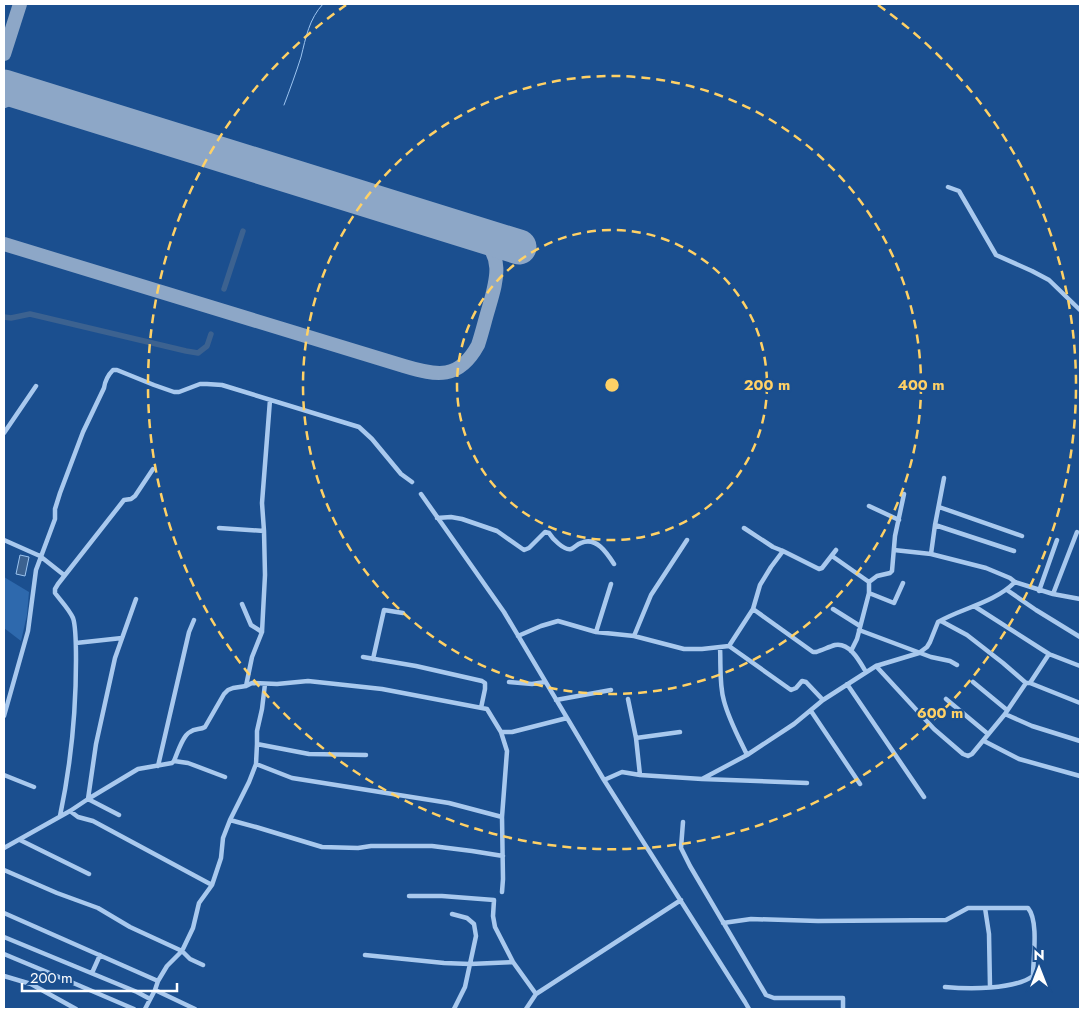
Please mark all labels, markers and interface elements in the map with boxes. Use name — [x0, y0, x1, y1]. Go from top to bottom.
text: 200 m — [744, 374, 790, 396]
text: 400 m — [897, 374, 945, 396]
centre of rings — [603, 376, 621, 394]
text: 600 m — [917, 702, 963, 724]
north arrow — [1014, 943, 1064, 993]
text: N — [1033, 945, 1045, 965]
scale bar — [22, 960, 178, 992]
text: 200 m — [30, 967, 73, 989]

